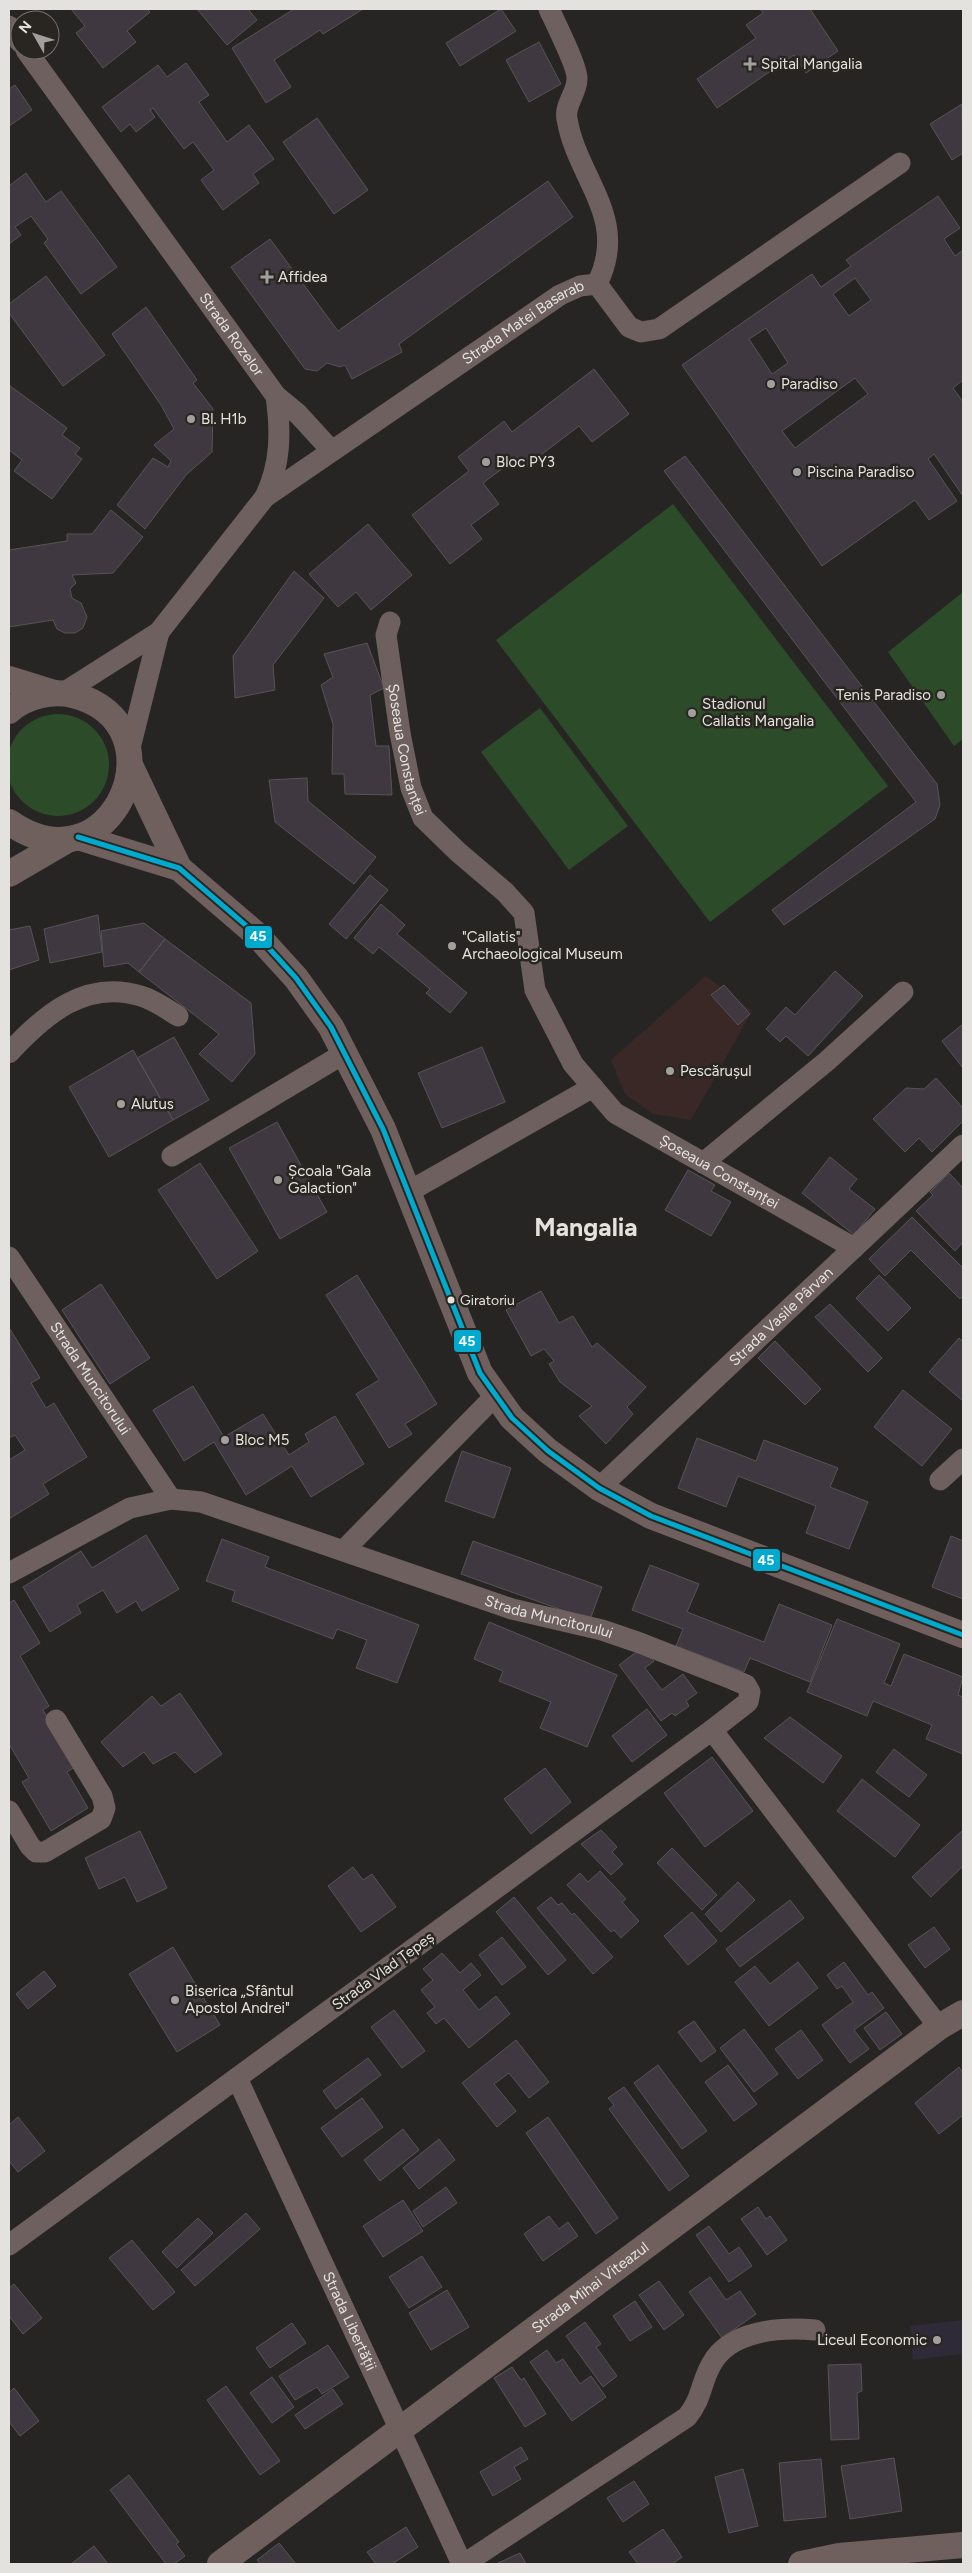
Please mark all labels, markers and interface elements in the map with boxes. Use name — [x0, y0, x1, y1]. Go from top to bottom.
north arrow — [10, 10, 60, 60]
text: N — [15, 18, 35, 37]
place label: Spital Mangalia — [761, 55, 862, 73]
marker: Spital Mangalia — [743, 57, 757, 71]
place label: Affidea — [278, 268, 327, 286]
marker: Affidea — [260, 270, 274, 284]
street label: Strada Matei Basarab — [459, 276, 587, 368]
street label: Strada Rozelor — [195, 289, 268, 380]
place label: Paradiso — [781, 375, 838, 393]
marker: Paradiso — [765, 378, 777, 390]
place label: Bl. H1b — [201, 410, 247, 428]
marker: Bl. H1b — [185, 413, 197, 425]
place label: Bloc PY3 — [496, 453, 555, 471]
marker: Bloc PY3 — [480, 456, 492, 468]
place label: Piscina Paradiso — [807, 463, 915, 481]
marker: Piscina Paradiso — [791, 466, 803, 478]
street label: Șoseaua Constanței — [384, 682, 430, 818]
place label: Tenis Paradiso — [836, 686, 931, 704]
marker: Tenis Paradiso — [935, 689, 947, 701]
place label: Stadionul Callatis Mangalia — [702, 695, 814, 730]
marker: Stadionul Callatis Mangalia — [686, 707, 698, 719]
line badge: 45 — [244, 925, 273, 949]
text: 45 — [250, 928, 267, 945]
place label: "Callatis" Archaeological Museum — [462, 928, 623, 963]
marker: "Callatis" Archaeological Museum — [446, 940, 458, 952]
place label: Pescărușul — [680, 1062, 752, 1080]
marker: Pescărușul — [664, 1065, 676, 1077]
place label: Alutus — [131, 1095, 174, 1113]
marker: Alutus — [115, 1098, 127, 1110]
street label: Șoseaua Constanței — [656, 1131, 782, 1213]
place label: Școala "Gala Galaction" — [288, 1162, 371, 1197]
marker: Școala "Gala Galaction" — [272, 1174, 284, 1186]
district label: Mangalia — [534, 1212, 638, 1242]
street label: Strada Vasile Pârvan — [725, 1263, 837, 1370]
place label: Giratoriu — [460, 1292, 515, 1309]
marker: Giratoriu — [446, 1295, 456, 1305]
street label: Strada Muncitorului — [46, 1319, 134, 1438]
line badge: 45 — [453, 1329, 482, 1353]
text: 45 — [459, 1333, 476, 1350]
place label: Bloc M5 — [235, 1431, 289, 1449]
marker: Bloc M5 — [219, 1434, 231, 1446]
line badge: 45 — [752, 1548, 781, 1572]
text: 45 — [758, 1552, 775, 1569]
street label: Strada Muncitorului — [482, 1591, 615, 1642]
street label: Strada Vlad Țepeș — [328, 1928, 438, 2014]
place label: Biserica „Sfântul Apostol Andrei" — [185, 1982, 294, 2017]
marker: Biserica „Sfântul Apostol Andrei" — [169, 1994, 181, 2006]
street label: Strada Mihai Viteazul — [528, 2238, 652, 2337]
street label: Strada Libertății — [319, 2269, 380, 2374]
place label: Liceul Economic — [817, 2331, 927, 2349]
marker: Liceul Economic — [931, 2334, 943, 2346]

